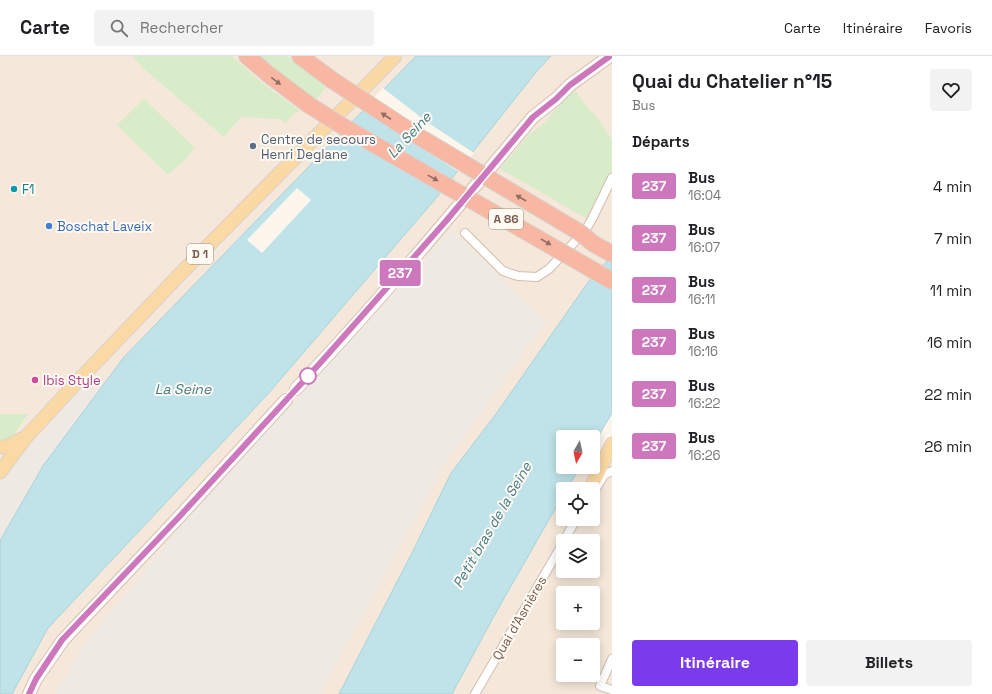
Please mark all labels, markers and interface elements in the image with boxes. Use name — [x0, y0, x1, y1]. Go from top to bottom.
search box — [94, 10, 374, 46]
text: Carte — [20, 15, 70, 40]
icon: search — [108, 17, 130, 39]
text: Rechercher — [140, 18, 224, 37]
text: Carte — [784, 19, 821, 37]
text: Itinéraire — [843, 19, 903, 37]
text: Favoris — [925, 19, 972, 37]
text: Quai du Chatelier n°15 — [632, 69, 832, 94]
button: heart — [930, 69, 972, 111]
one-way arrow — [271, 77, 282, 85]
text: Bus — [632, 97, 655, 114]
water label: La Seine — [383, 108, 435, 162]
one-way arrow — [380, 112, 392, 119]
place label: Centre de secours Henri Deglane — [261, 131, 376, 163]
text: Départs — [632, 132, 690, 151]
marker: Centre de secours Henri Deglane — [248, 141, 258, 151]
text: Bus — [688, 168, 715, 187]
one-way arrow — [428, 174, 439, 181]
text: 237 — [642, 177, 666, 195]
text: 4 min — [933, 177, 972, 196]
place label: F1 — [22, 181, 34, 198]
marker: F1 — [9, 184, 19, 194]
text: 16:04 — [688, 187, 721, 204]
one-way arrow — [515, 194, 527, 201]
road number: A 86 — [489, 209, 523, 229]
place label: Boschat Laveix — [57, 218, 152, 235]
text: Bus — [688, 220, 715, 239]
marker: Boschat Laveix — [44, 221, 54, 231]
text: 237 — [642, 229, 666, 247]
text: 7 min — [934, 229, 972, 248]
one-way arrow — [540, 239, 552, 246]
text: 16:07 — [688, 239, 720, 256]
road number: D 1 — [187, 244, 213, 264]
line badge: 237 — [377, 260, 423, 286]
text: 237 — [388, 264, 412, 282]
text: Bus — [688, 272, 715, 291]
text: 237 — [642, 281, 666, 299]
text: 11 min — [930, 281, 972, 300]
text: 16:11 — [688, 291, 716, 308]
text: Bus — [688, 324, 715, 343]
text: 237 — [642, 333, 666, 351]
text: 16 min — [927, 333, 972, 352]
text: 16:16 — [688, 343, 718, 360]
unlabelled marker — [299, 367, 317, 385]
place label: Ibis Style — [43, 372, 101, 389]
marker: Ibis Style — [30, 375, 40, 385]
text: Bus — [688, 376, 715, 395]
water label: La Seine — [155, 380, 212, 398]
text: 237 — [642, 385, 666, 403]
text: 22 min — [924, 385, 972, 404]
text: 16:22 — [688, 395, 720, 412]
text: Bus — [688, 428, 715, 447]
north arrow — [556, 430, 600, 474]
map controls — [556, 430, 600, 682]
text: 237 — [642, 437, 666, 455]
text: 26 min — [924, 437, 972, 456]
text: 16:26 — [688, 447, 720, 464]
water label: Petit bras de la Seine — [449, 458, 536, 591]
button: locate — [556, 482, 600, 526]
button: layers — [556, 534, 600, 578]
street label: Quai d'Asnières — [489, 573, 550, 663]
button: + — [556, 586, 600, 630]
button: − — [556, 638, 600, 682]
button: Itinéraire — [632, 640, 798, 686]
button: Billets — [806, 640, 972, 686]

